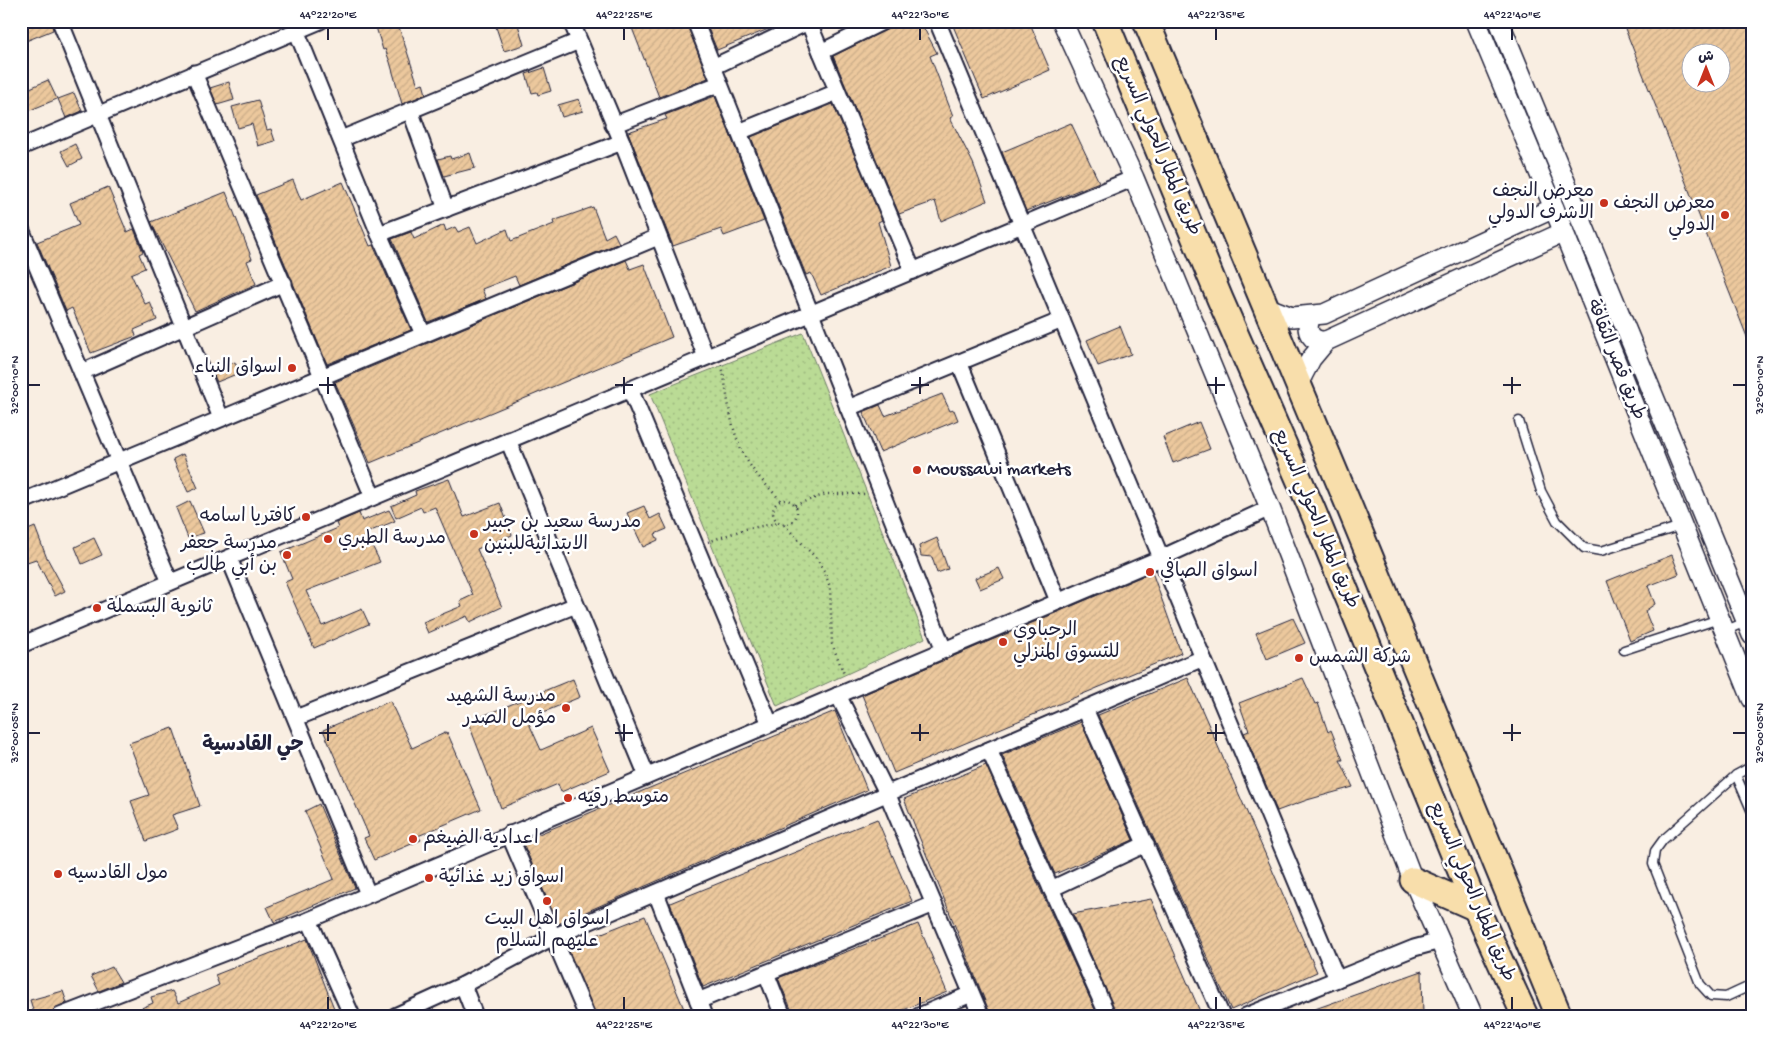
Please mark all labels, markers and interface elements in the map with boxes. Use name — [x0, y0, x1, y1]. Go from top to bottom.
text: 44°22'20"E — [300, 9, 357, 23]
text: 44°22'25"E — [596, 9, 653, 23]
text: 44°22'30"E — [891, 9, 949, 23]
text: 44°22'35"E — [1188, 9, 1245, 23]
text: 44°22'40"E — [1484, 9, 1541, 23]
north arrow — [1680, 42, 1730, 92]
text: ش — [1698, 49, 1714, 66]
street label: طريق المطار الحولي السريع — [1107, 52, 1205, 240]
place label: معرض النجف الاشرف الدولي — [1488, 181, 1594, 228]
place label: معرض النجف الدولي — [1613, 193, 1715, 240]
marker: معرض النجف الاشرف الدولي — [1598, 197, 1610, 209]
marker: معرض النجف الدولي — [1719, 209, 1731, 221]
street label: طريق قصر الثقافة — [1580, 296, 1650, 424]
text: 32°00'10"N — [9, 356, 23, 415]
text: 32°00'10"N — [1754, 356, 1768, 415]
place label: اسواق النباء — [194, 357, 282, 380]
marker: اسواق النباء — [286, 362, 298, 374]
street label: طريق المطار الحولي السريع — [1265, 425, 1363, 613]
place label: Moussawi markets — [927, 459, 1072, 482]
marker: Moussawi markets — [911, 464, 923, 476]
place label: كافتريا اسامه — [200, 506, 296, 529]
marker: كافتريا اسامه — [300, 511, 312, 523]
place label: مدرسة سعيد بن جبير الابتدائيةللبنين — [482, 512, 641, 557]
place label: مدرسة الطبري — [338, 528, 446, 551]
marker: مدرسة سعيد بن جبير الابتدائيةللبنين — [468, 528, 480, 540]
place label: مدرسة جعفر بن أبي طالب — [179, 533, 277, 580]
marker: مدرسة الطبري — [322, 533, 334, 545]
marker: مدرسة جعفر بن أبي طالب — [281, 549, 293, 561]
place label: اسواق الصافي — [1160, 557, 1258, 584]
marker: اسواق الصافي — [1144, 566, 1156, 578]
place label: ثانوية البسملة — [107, 597, 213, 620]
marker: ثانوية البسملة — [91, 602, 103, 614]
place label: الرحباوي للتسوق المنزلي — [1013, 620, 1120, 667]
marker: الرحباوي للتسوق المنزلي — [997, 636, 1009, 648]
place label: شركة الشمس — [1309, 647, 1411, 670]
marker: شركة الشمس — [1293, 652, 1305, 664]
place label: مدرسة الشهيد مؤمل الصدر — [446, 686, 556, 731]
marker: مدرسة الشهيد مؤمل الصدر — [560, 702, 572, 714]
text: 32°00'05"N — [9, 703, 23, 764]
text: 32°00'05"N — [1754, 703, 1768, 764]
district label: حي القادسية — [202, 734, 304, 761]
place label: متوسط رقيه — [578, 787, 669, 810]
marker: متوسط رقيه — [562, 792, 574, 804]
street label: طريق المطار الحولي السريع — [1421, 798, 1519, 986]
place label: اعدادية الضيغم — [423, 828, 539, 851]
marker: اعدادية الضيغم — [407, 833, 419, 845]
place label: مول القادسيه — [68, 863, 168, 886]
place label: اسواق زيد غذائية — [439, 867, 564, 890]
marker: مول القادسيه — [52, 868, 64, 880]
marker: اسواق زيد غذائية — [423, 872, 435, 884]
marker: اسواق اهل البيت عليهم السلام — [541, 895, 553, 907]
place label: اسواق اهل البيت عليهم السلام — [485, 909, 610, 954]
text: 44°22'20"E — [300, 1019, 357, 1033]
text: 44°22'25"E — [596, 1019, 653, 1033]
text: 44°22'30"E — [891, 1019, 949, 1033]
text: 44°22'35"E — [1188, 1019, 1245, 1033]
text: 44°22'40"E — [1484, 1019, 1541, 1033]

